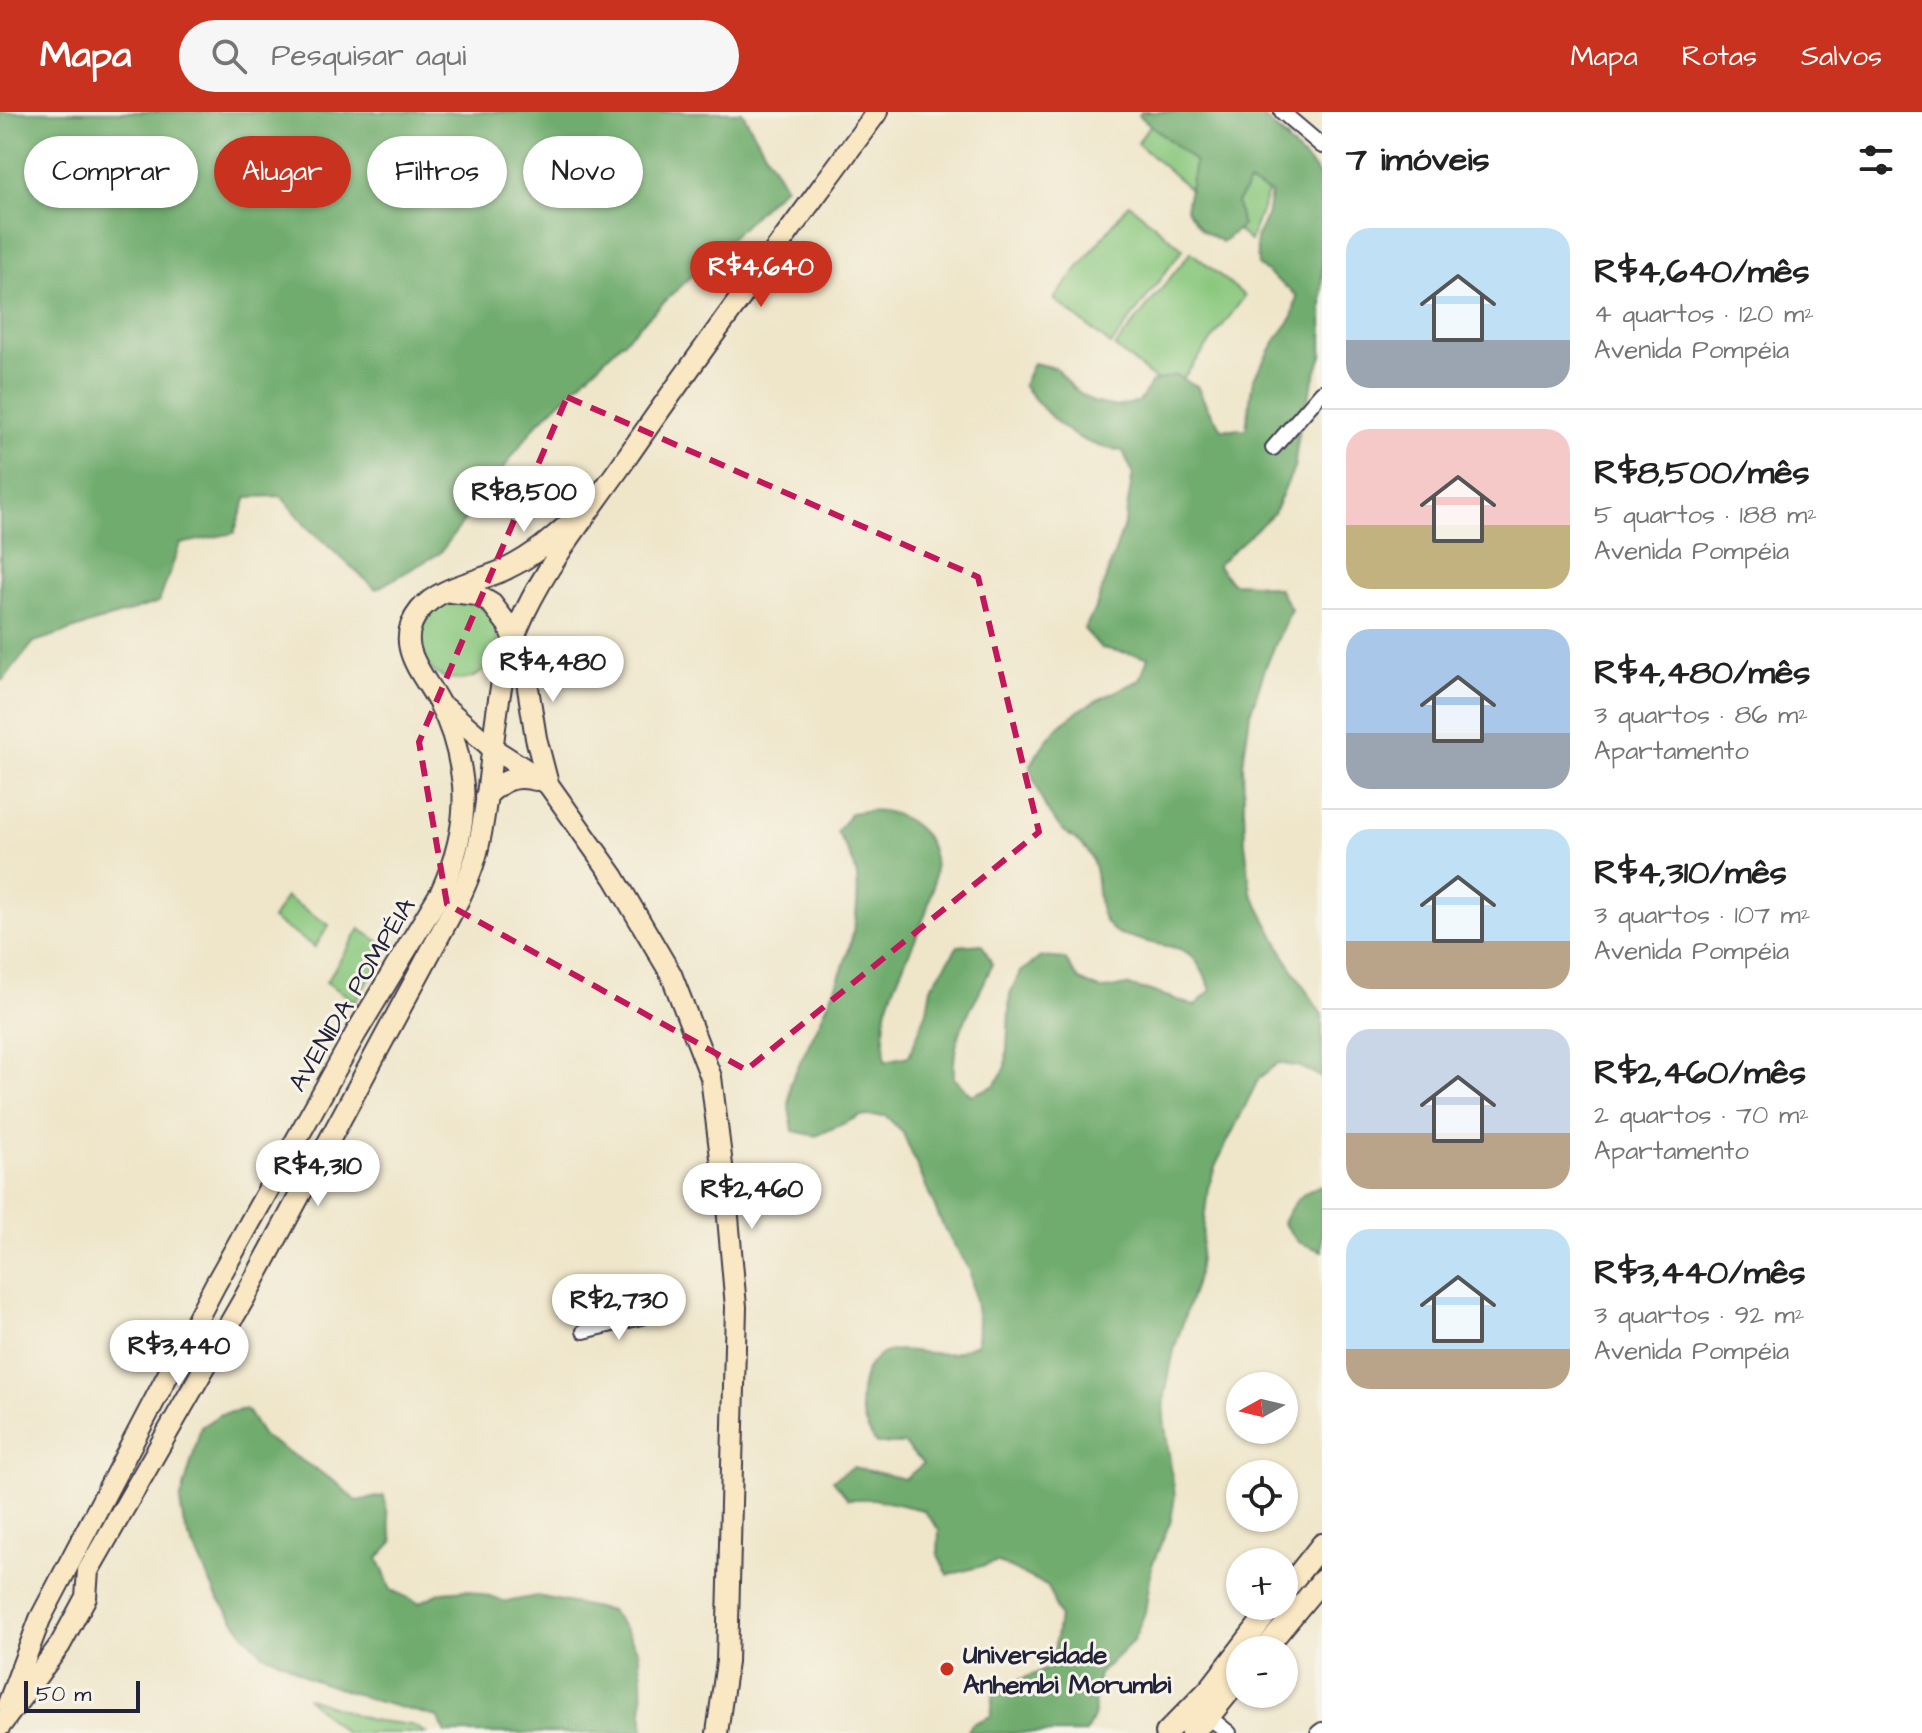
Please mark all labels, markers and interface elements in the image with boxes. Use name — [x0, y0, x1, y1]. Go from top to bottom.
search box — [179, 20, 739, 92]
text: Mapa — [40, 30, 131, 82]
icon: search — [207, 34, 251, 78]
text: Pesquisar aqui — [271, 35, 466, 77]
text: Mapa — [1570, 37, 1638, 76]
text: Rotas — [1682, 37, 1757, 76]
text: Salvos — [1801, 37, 1882, 76]
chip: Comprar — [24, 136, 198, 208]
chip: Alugar — [214, 136, 351, 208]
chip: Filtros — [367, 136, 507, 208]
chip: Novo — [523, 136, 643, 208]
text: 7 imóveis — [1346, 136, 1490, 184]
icon: filters — [1854, 138, 1898, 182]
pin: R$4,640 — [687, 241, 835, 309]
text: R$4,640/mês — [1594, 248, 1810, 296]
text: R$4,640 — [708, 249, 814, 285]
icon: home — [1410, 260, 1506, 356]
text: 4 quartos · 120 m² — [1594, 296, 1814, 332]
text: Avenida Pompéia — [1594, 332, 1789, 368]
text: R$8,500/mês — [1594, 449, 1810, 497]
icon: home — [1410, 461, 1506, 557]
pin: R$8,500 — [450, 466, 598, 534]
text: R$8,500 — [471, 474, 577, 510]
text: 5 quartos · 188 m² — [1594, 497, 1817, 533]
text: Avenida Pompéia — [1594, 533, 1789, 569]
pin: R$4,480 — [479, 636, 627, 704]
text: R$4,480 — [500, 644, 606, 680]
text: R$4,480/mês — [1594, 649, 1810, 697]
icon: home — [1410, 661, 1506, 757]
text: 3 quartos · 86 m² — [1594, 697, 1808, 733]
text: Apartamento — [1594, 733, 1749, 769]
text: R$4,310/mês — [1594, 849, 1787, 897]
icon: home — [1410, 861, 1506, 957]
street label: AVENIDA POMPÉIA — [280, 890, 424, 1098]
text: 3 quartos · 107 m² — [1594, 897, 1811, 933]
text: Avenida Pompéia — [1594, 933, 1789, 969]
text: R$2,460/mês — [1594, 1049, 1806, 1097]
icon: home — [1410, 1061, 1506, 1157]
text: 2 quartos · 70 m² — [1594, 1097, 1809, 1133]
text: Apartamento — [1594, 1133, 1749, 1169]
pin: R$4,310 — [244, 1140, 392, 1208]
text: R$4,310 — [274, 1148, 362, 1184]
pin: R$2,460 — [678, 1163, 826, 1231]
text: R$2,460 — [701, 1171, 803, 1207]
text: R$3,440/mês — [1594, 1249, 1806, 1297]
icon: home — [1410, 1261, 1506, 1357]
pin: R$2,730 — [545, 1274, 693, 1342]
text: R$2,730 — [570, 1282, 668, 1318]
text: 3 quartos · 92 m² — [1594, 1297, 1805, 1333]
pin: R$3,440 — [105, 1320, 253, 1388]
text: R$3,440 — [128, 1328, 230, 1364]
text: Avenida Pompéia — [1594, 1333, 1789, 1369]
north arrow — [1226, 1372, 1298, 1444]
map controls — [1226, 1372, 1298, 1708]
button: locate — [1226, 1460, 1298, 1532]
button: + — [1226, 1548, 1298, 1620]
button: − — [1226, 1636, 1298, 1708]
place label: Universidade Anhembi Morumbi — [963, 1637, 1171, 1703]
marker: Universidade Anhembi Morumbi — [938, 1660, 956, 1678]
scale bar — [24, 1677, 140, 1713]
text: 50 m — [36, 1679, 91, 1710]

